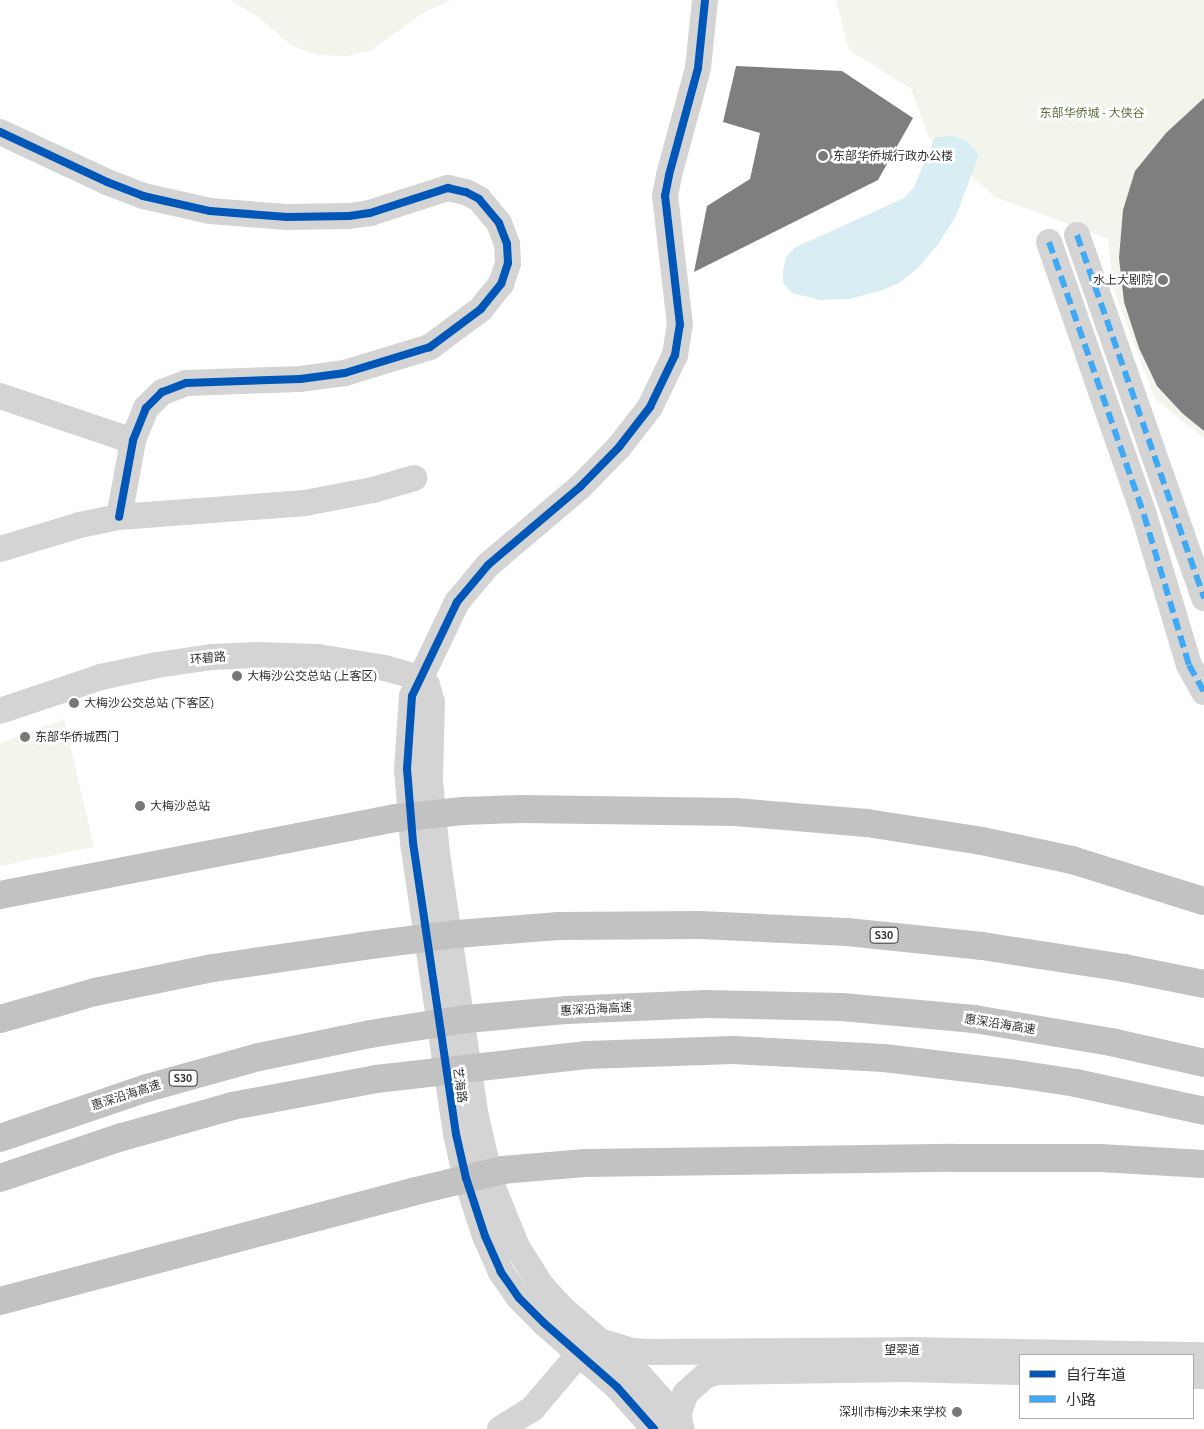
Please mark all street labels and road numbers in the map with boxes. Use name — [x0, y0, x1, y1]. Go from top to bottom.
street label: 环碧路 — [189, 649, 227, 667]
road number: S30 — [869, 926, 899, 944]
street label: 惠深沿海高速 — [560, 1000, 632, 1018]
street label: 惠深沿海高速 — [963, 1011, 1037, 1037]
street label: 艺海路 — [450, 1066, 470, 1104]
road number: S30 — [168, 1070, 198, 1086]
street label: 惠深沿海高速 — [90, 1077, 162, 1113]
street label: 望翠道 — [884, 1343, 920, 1357]

